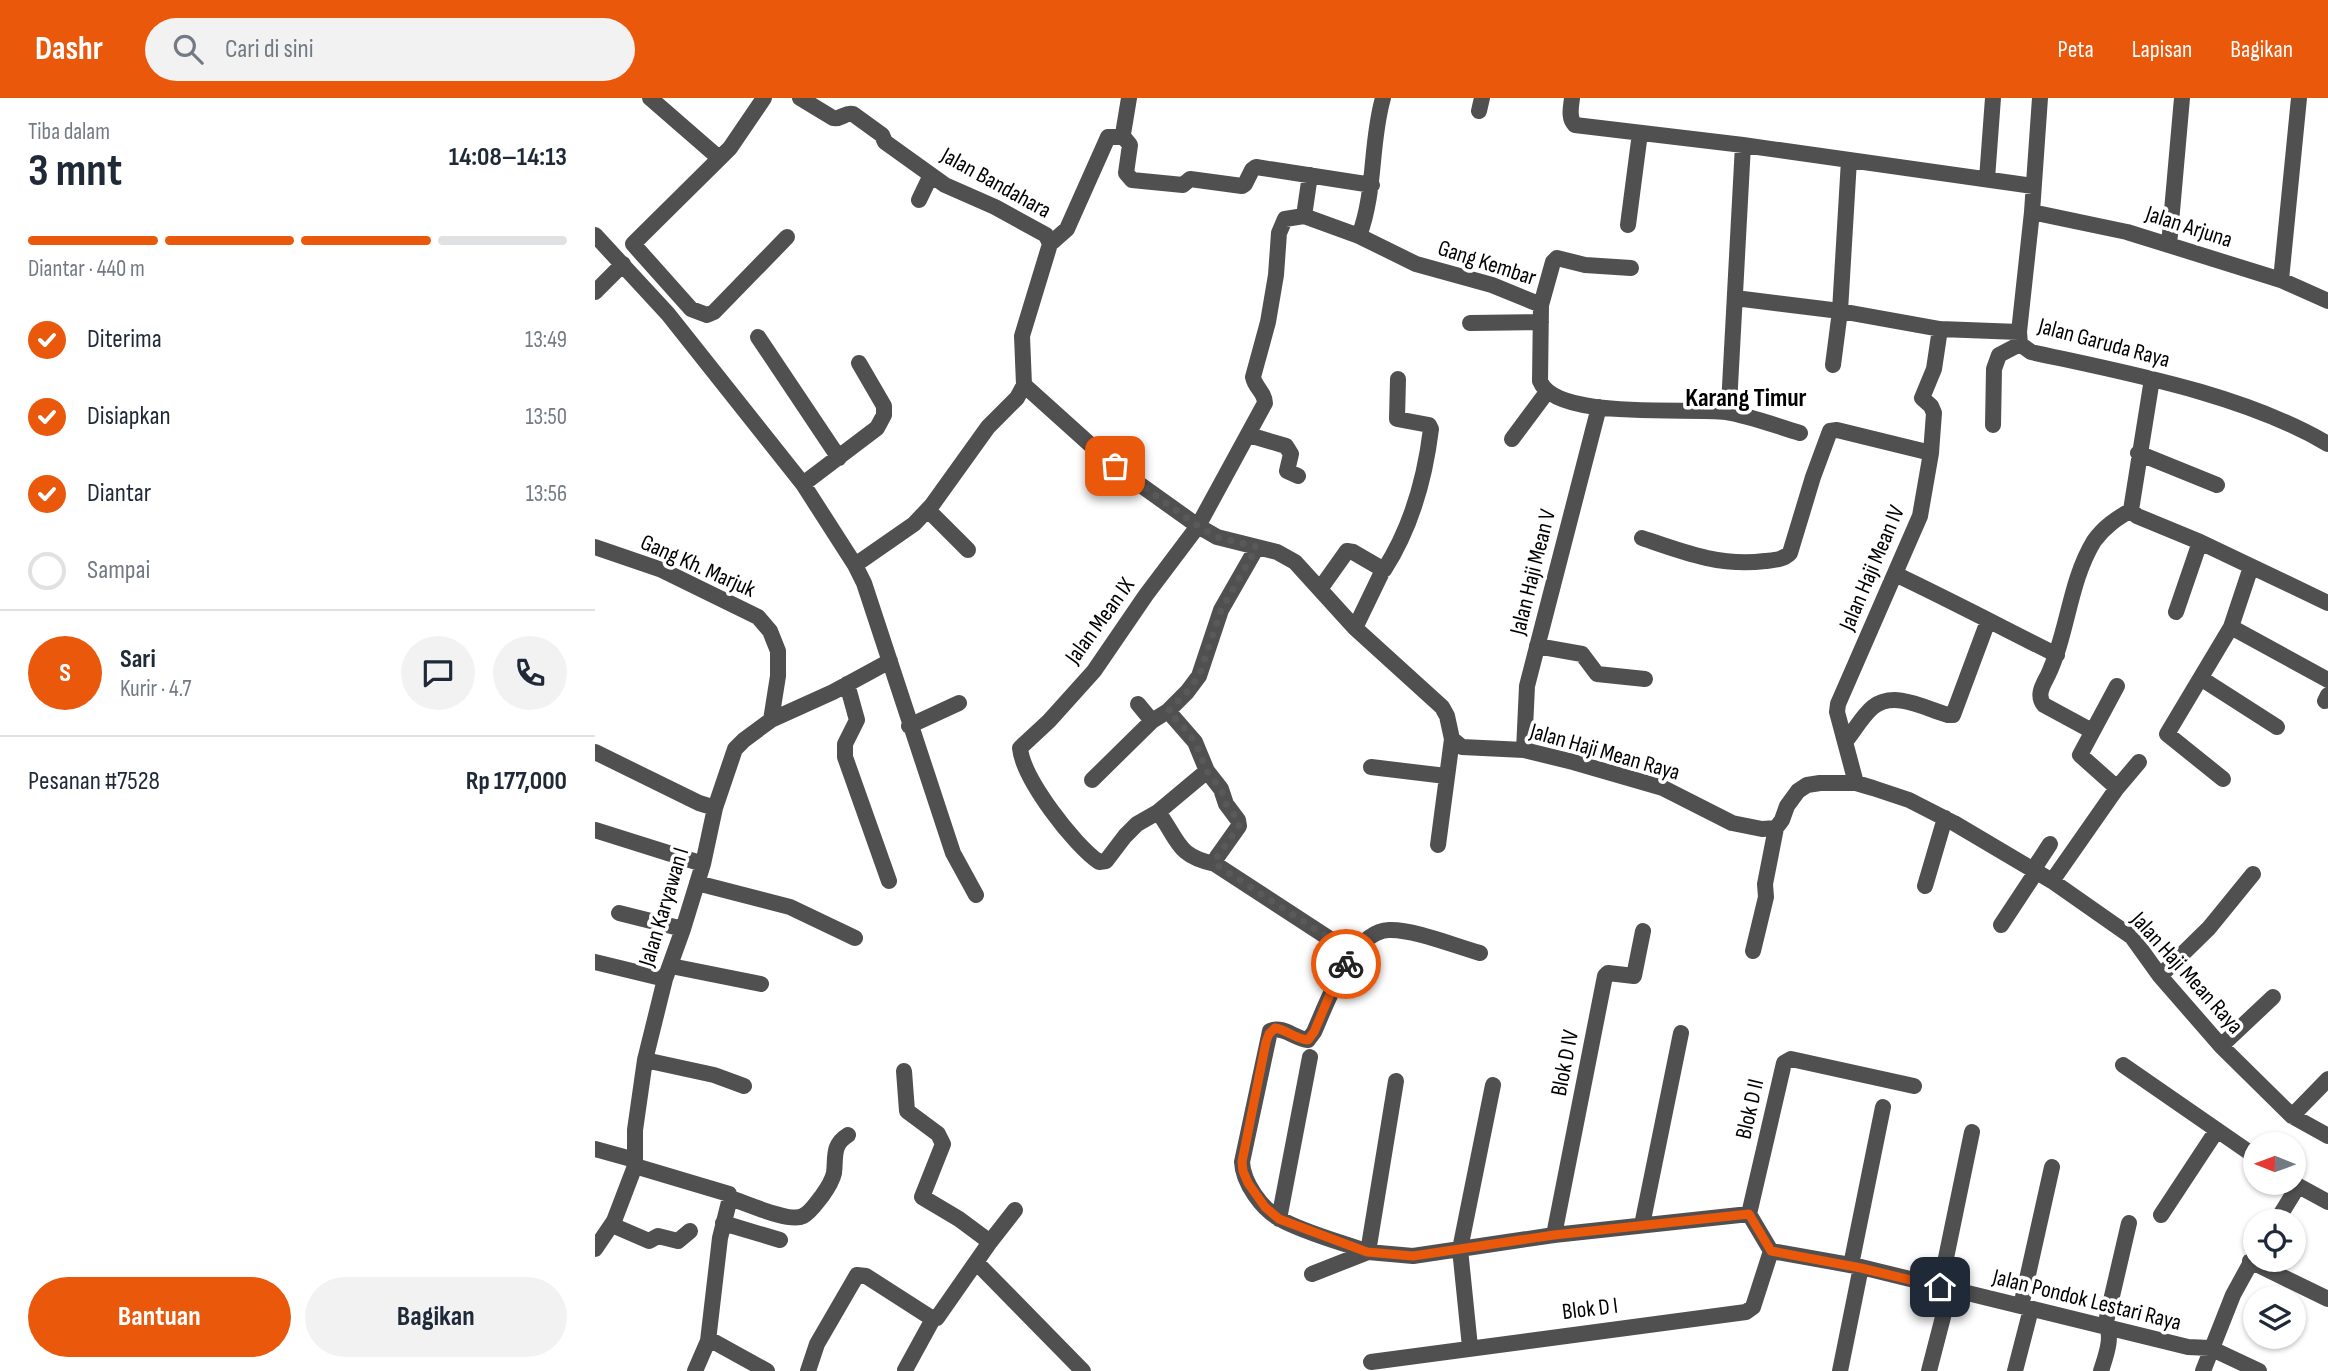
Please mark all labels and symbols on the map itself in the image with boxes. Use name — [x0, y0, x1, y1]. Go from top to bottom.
street label: Jalan Bandahara — [935, 141, 1056, 225]
street label: Jalan Arjuna — [2141, 200, 2236, 254]
street label: Gang Kembar — [1434, 234, 1540, 292]
street label: Jalan Garuda Raya — [2034, 312, 2173, 374]
district label: Karang Timur — [1685, 383, 1807, 414]
pin — [1085, 436, 1145, 496]
street label: Jalan Haji Mean IV — [1833, 501, 1911, 636]
street label: Jalan Haji Mean V — [1504, 506, 1562, 639]
street label: Gang Kh. Marjuk — [636, 528, 760, 604]
street label: Jalan Mean IX — [1059, 572, 1141, 670]
street label: Jalan Haji Mean Raya — [1526, 717, 1683, 787]
street label: Jalan Karyawan I — [632, 844, 695, 971]
street label: Jalan Haji Mean Raya — [2124, 905, 2249, 1040]
courier — [1311, 929, 1381, 999]
street label: Blok D IV — [1545, 1027, 1585, 1098]
street label: Blok D II — [1730, 1076, 1770, 1142]
north arrow — [2243, 1132, 2307, 1195]
pin — [1910, 1257, 1970, 1317]
street label: Jalan Pondok Lestari Raya — [1989, 1263, 2184, 1337]
street label: Blok D I — [1560, 1292, 1620, 1326]

